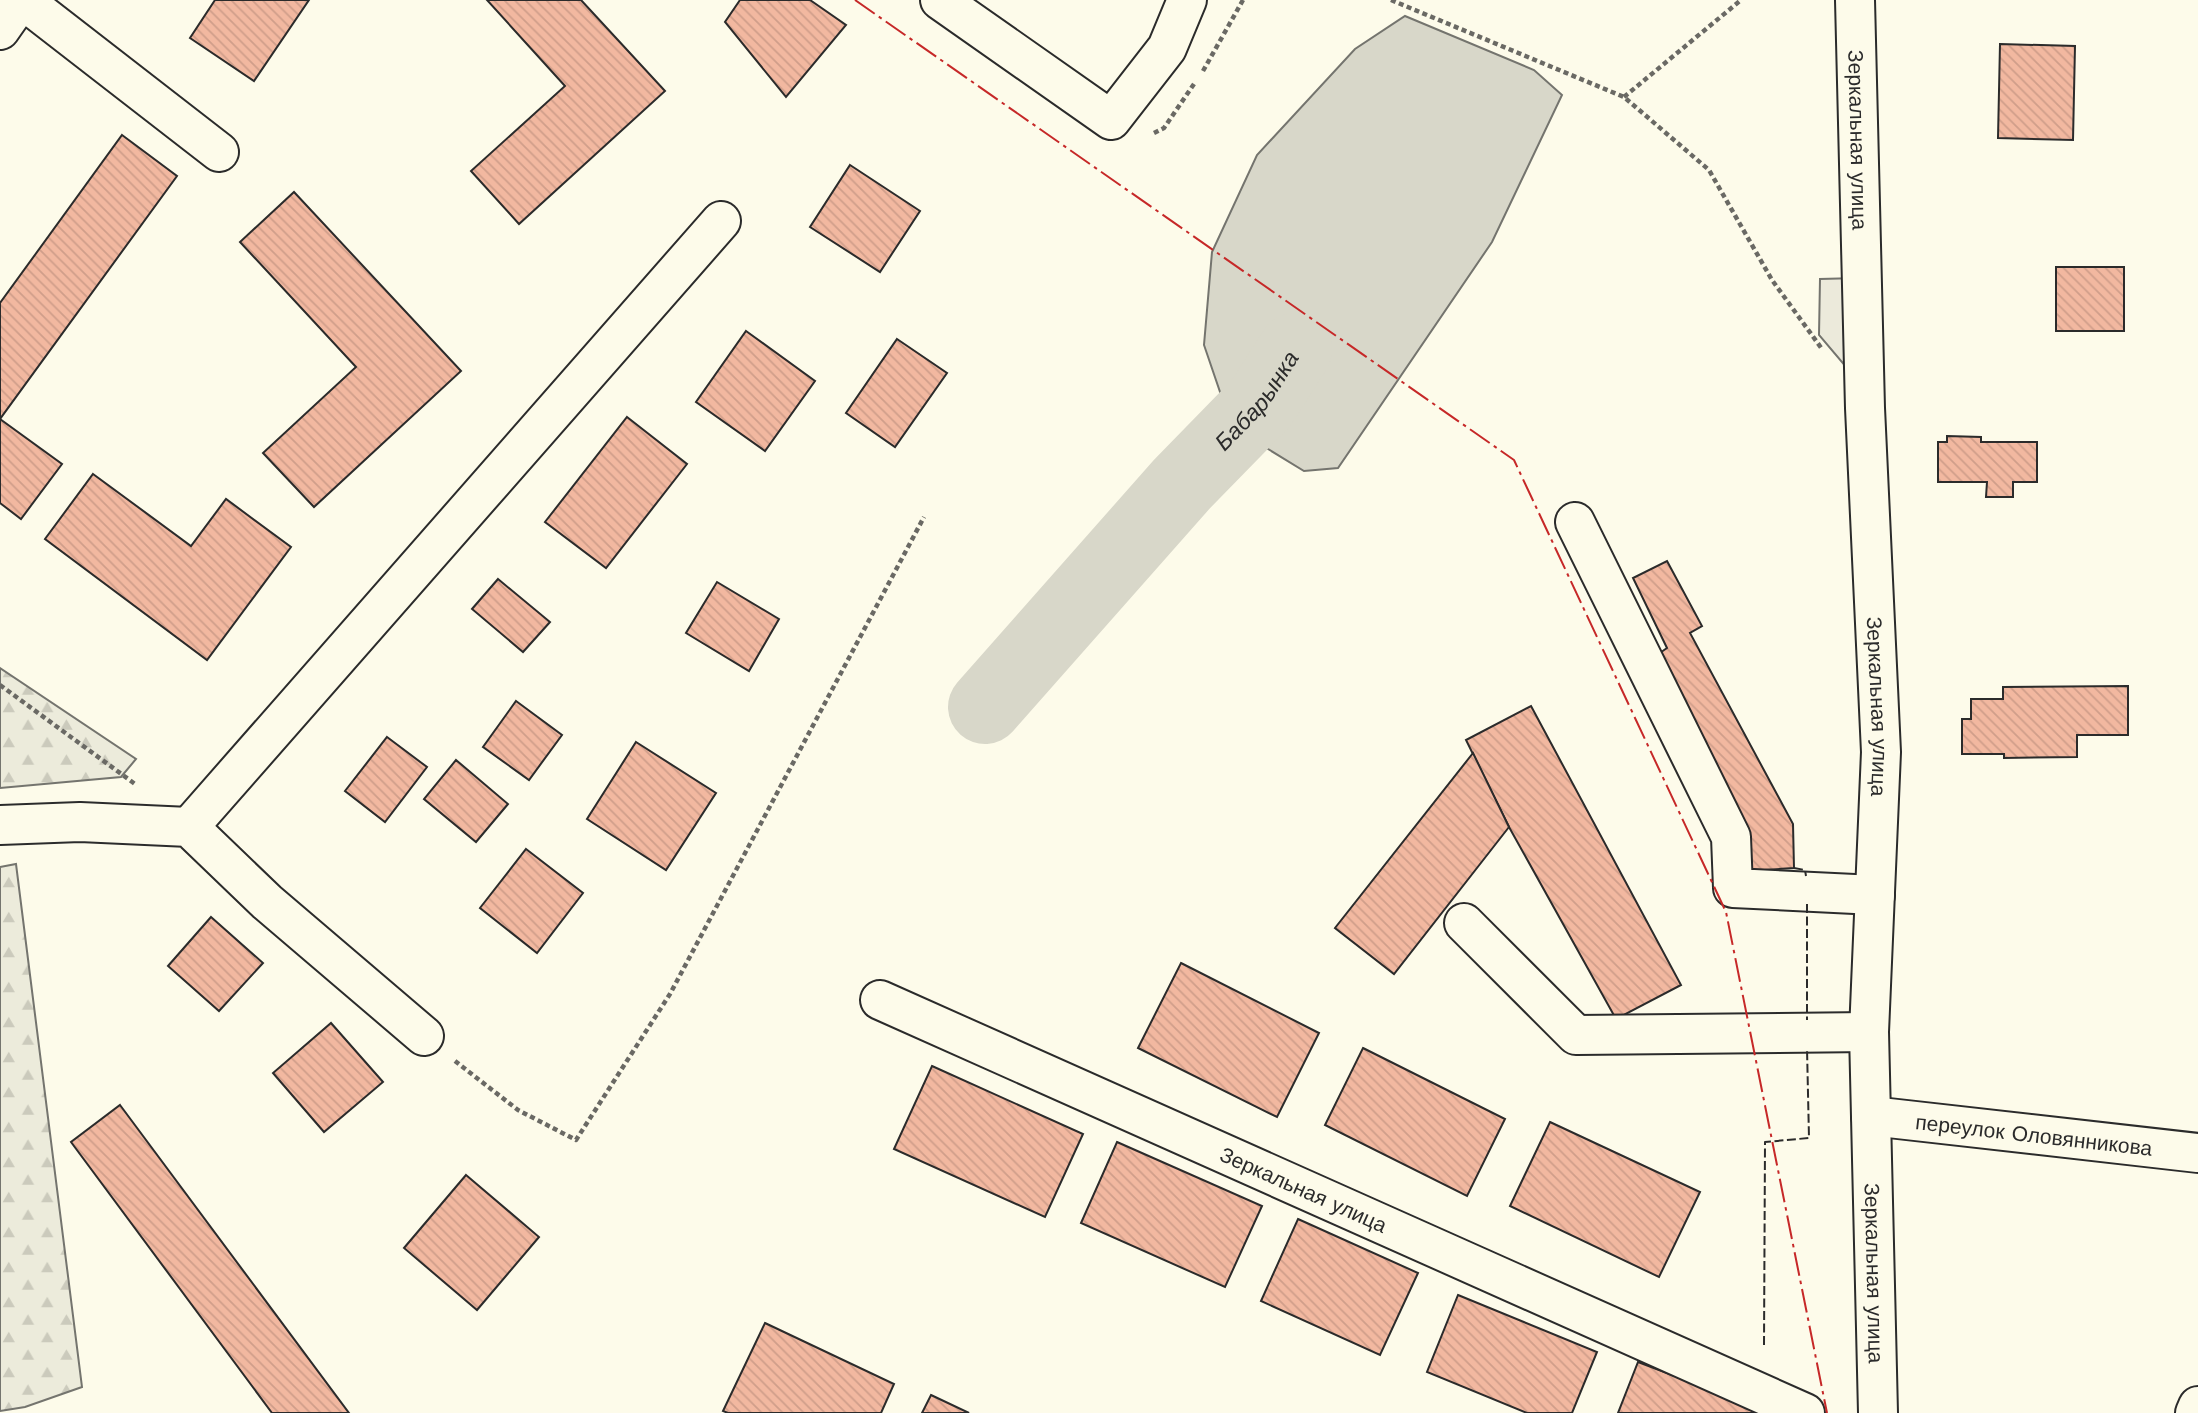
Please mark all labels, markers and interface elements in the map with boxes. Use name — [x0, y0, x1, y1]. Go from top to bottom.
street label: Зеркальная улица — [1844, 50, 1873, 231]
water label: Бабарынка — [1209, 346, 1304, 456]
street label: Зеркальная улица — [1862, 616, 1894, 797]
street label: переулок Оловянникова — [1914, 1109, 2154, 1160]
street label: Зеркальная улица — [1216, 1141, 1391, 1237]
street label: Зеркальная улица — [1860, 1183, 1889, 1364]

